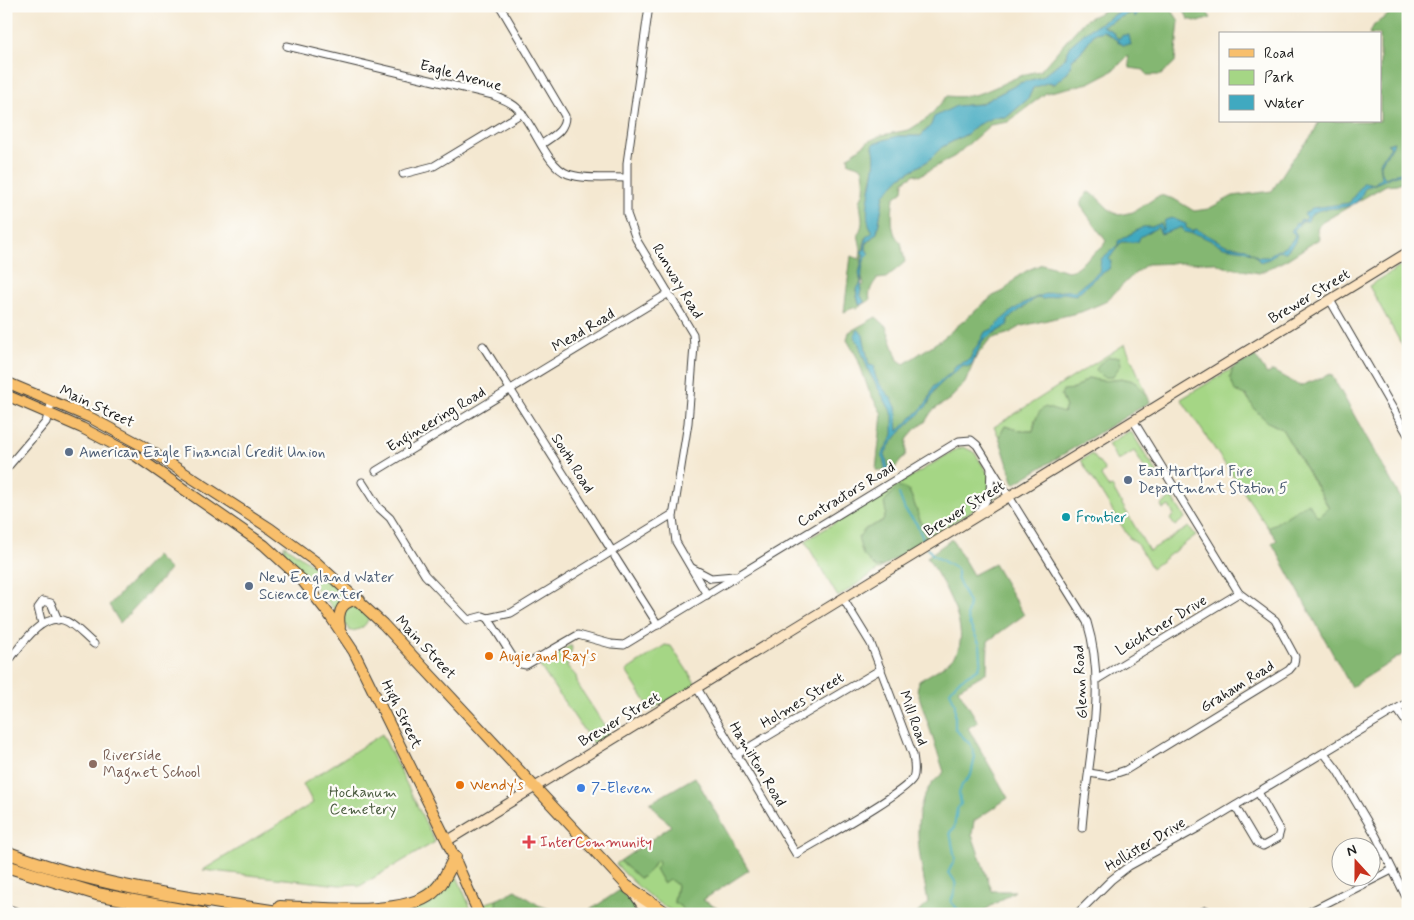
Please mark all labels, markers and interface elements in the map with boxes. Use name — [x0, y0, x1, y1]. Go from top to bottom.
legend — [1219, 32, 1382, 122]
text: Road — [1264, 44, 1294, 64]
street label: Eagle Avenue — [417, 55, 504, 97]
text: Park — [1264, 68, 1294, 88]
text: Water — [1264, 94, 1304, 114]
street label: Runway Road — [647, 240, 707, 323]
street label: Brewer Street — [1265, 265, 1354, 329]
street label: Mead Road — [548, 304, 619, 357]
street label: Main Street — [56, 381, 137, 433]
street label: Engineering Road — [383, 382, 490, 458]
street label: South Road — [546, 430, 598, 497]
place label: American Eagle Financial Credit Union — [79, 443, 325, 463]
marker: American Eagle Financial Credit Union — [63, 446, 75, 458]
street label: Contractors Road — [794, 458, 899, 532]
place label: East Hartford Fire Department Station 5 — [1138, 462, 1288, 499]
marker: East Hartford Fire Department Station 5 — [1122, 474, 1134, 486]
street label: Brewer Street — [920, 476, 1009, 542]
place label: Frontier — [1076, 508, 1127, 528]
marker: Frontier — [1060, 511, 1072, 523]
place label: New England Water Science Center — [259, 568, 394, 605]
marker: New England Water Science Center — [243, 580, 255, 592]
street label: Leichtner Drive — [1112, 591, 1211, 661]
street label: Main Street — [390, 611, 460, 684]
street label: Glenn Road — [1069, 644, 1093, 719]
place label: Augie and Ray's — [499, 647, 597, 667]
marker: Augie and Ray's — [483, 650, 495, 662]
street label: Graham Road — [1197, 656, 1278, 717]
street label: Holmes Street — [757, 668, 848, 734]
street label: High Street — [375, 677, 426, 753]
street label: Brewer Street — [575, 688, 664, 752]
street label: Mill Road — [894, 688, 932, 749]
street label: Hamilton Road — [724, 718, 790, 811]
place label: Riverside Magnet School — [103, 746, 201, 784]
marker: Riverside Magnet School — [87, 758, 99, 770]
place label: Wendy's — [470, 776, 524, 796]
marker: Wendy's — [454, 779, 466, 791]
place label: 7-Eleven — [591, 779, 653, 799]
marker: 7-Eleven — [575, 782, 587, 794]
park label: Hockanum Cemetery — [329, 783, 397, 820]
street label: Hollister Drive — [1102, 813, 1190, 877]
place label: InterCommunity — [540, 833, 652, 853]
marker: InterCommunity — [522, 835, 536, 849]
north arrow — [1332, 838, 1382, 888]
text: N — [1344, 841, 1359, 861]

